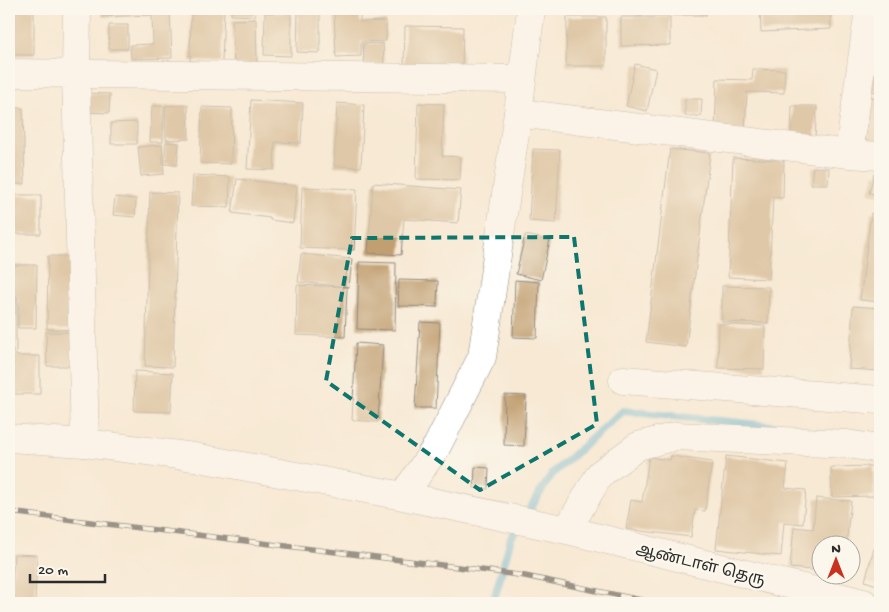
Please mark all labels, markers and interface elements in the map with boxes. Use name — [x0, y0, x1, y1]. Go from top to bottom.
north arrow — [812, 534, 862, 584]
street label: ஆண்டாள் தெரு — [633, 539, 767, 592]
text: N — [831, 541, 841, 558]
scale bar — [30, 552, 105, 584]
text: 20 m — [38, 562, 68, 580]

